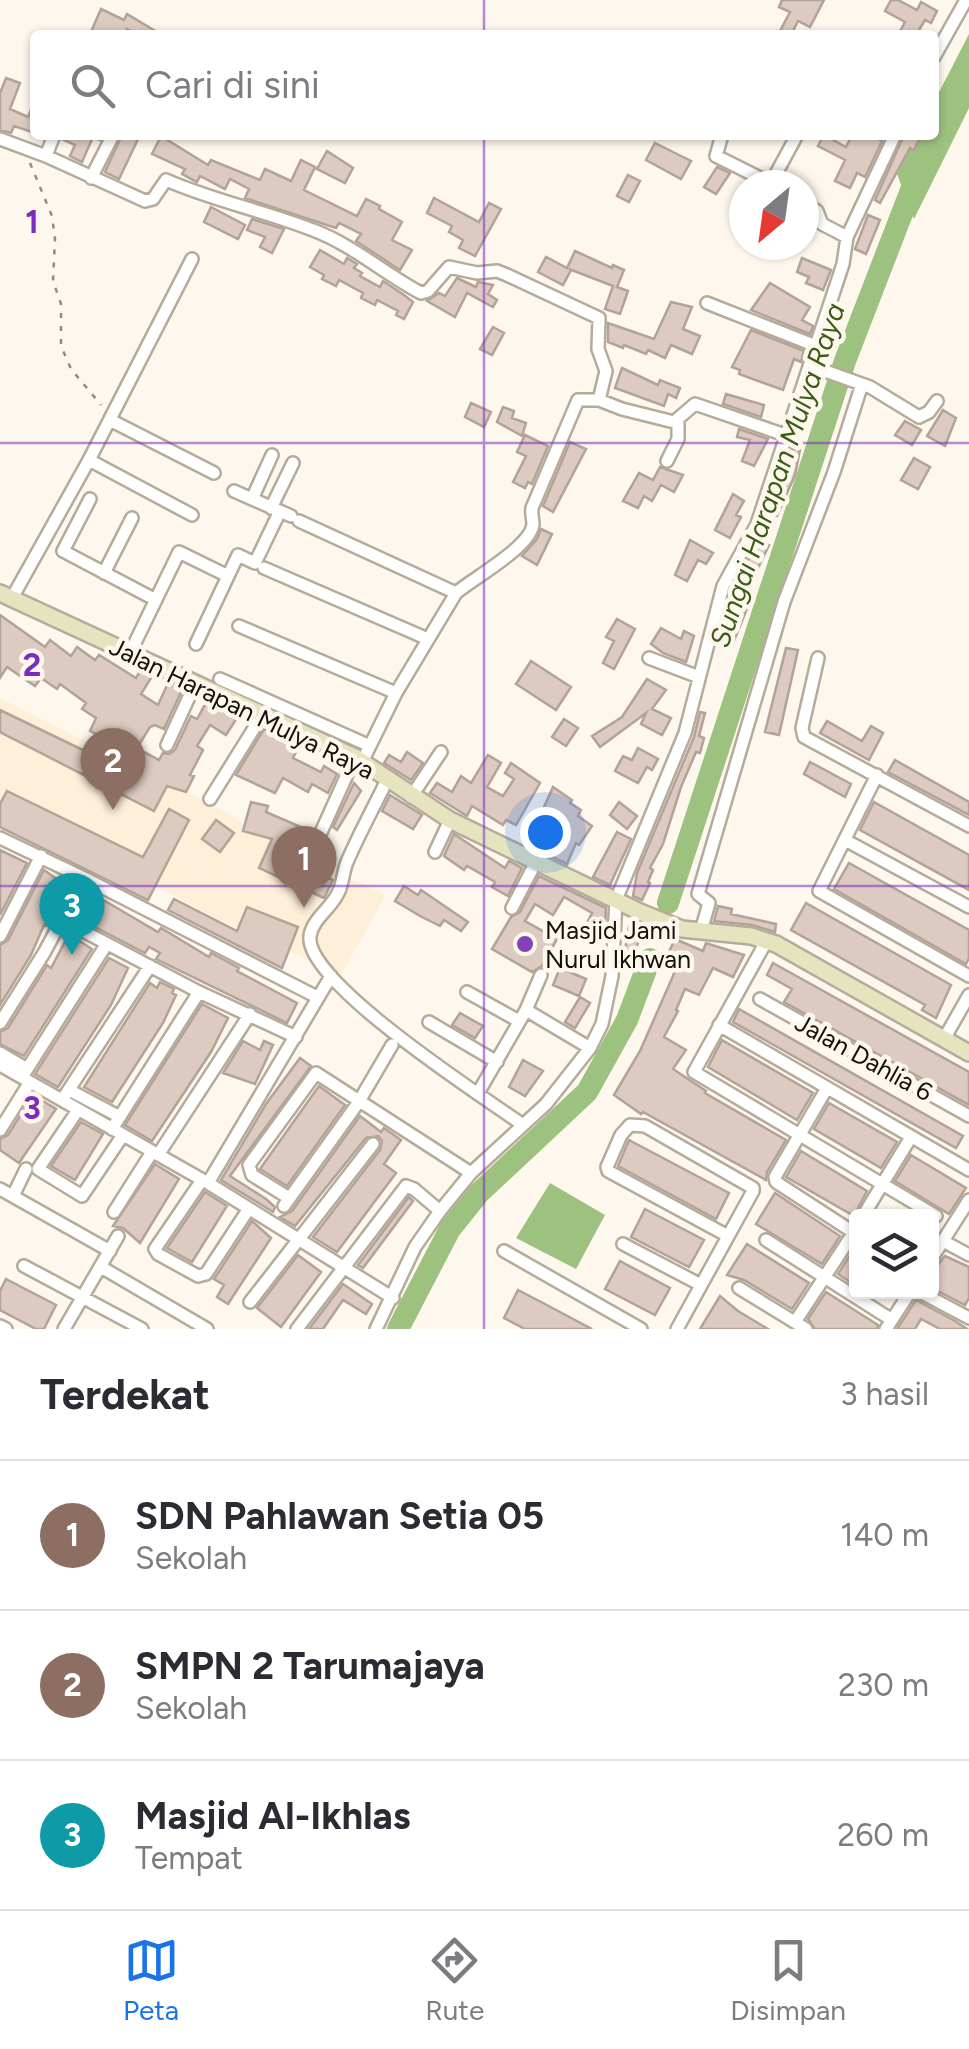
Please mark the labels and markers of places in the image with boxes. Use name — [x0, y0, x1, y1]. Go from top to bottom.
pin: 2 — [80, 728, 146, 810]
pin: 1 — [272, 826, 336, 908]
pin: 3 — [40, 872, 104, 955]
place label: Masjid Jami Nurul Ikhwan — [545, 915, 691, 974]
marker: Masjid Jami Nurul Ikhwan — [514, 933, 536, 955]

